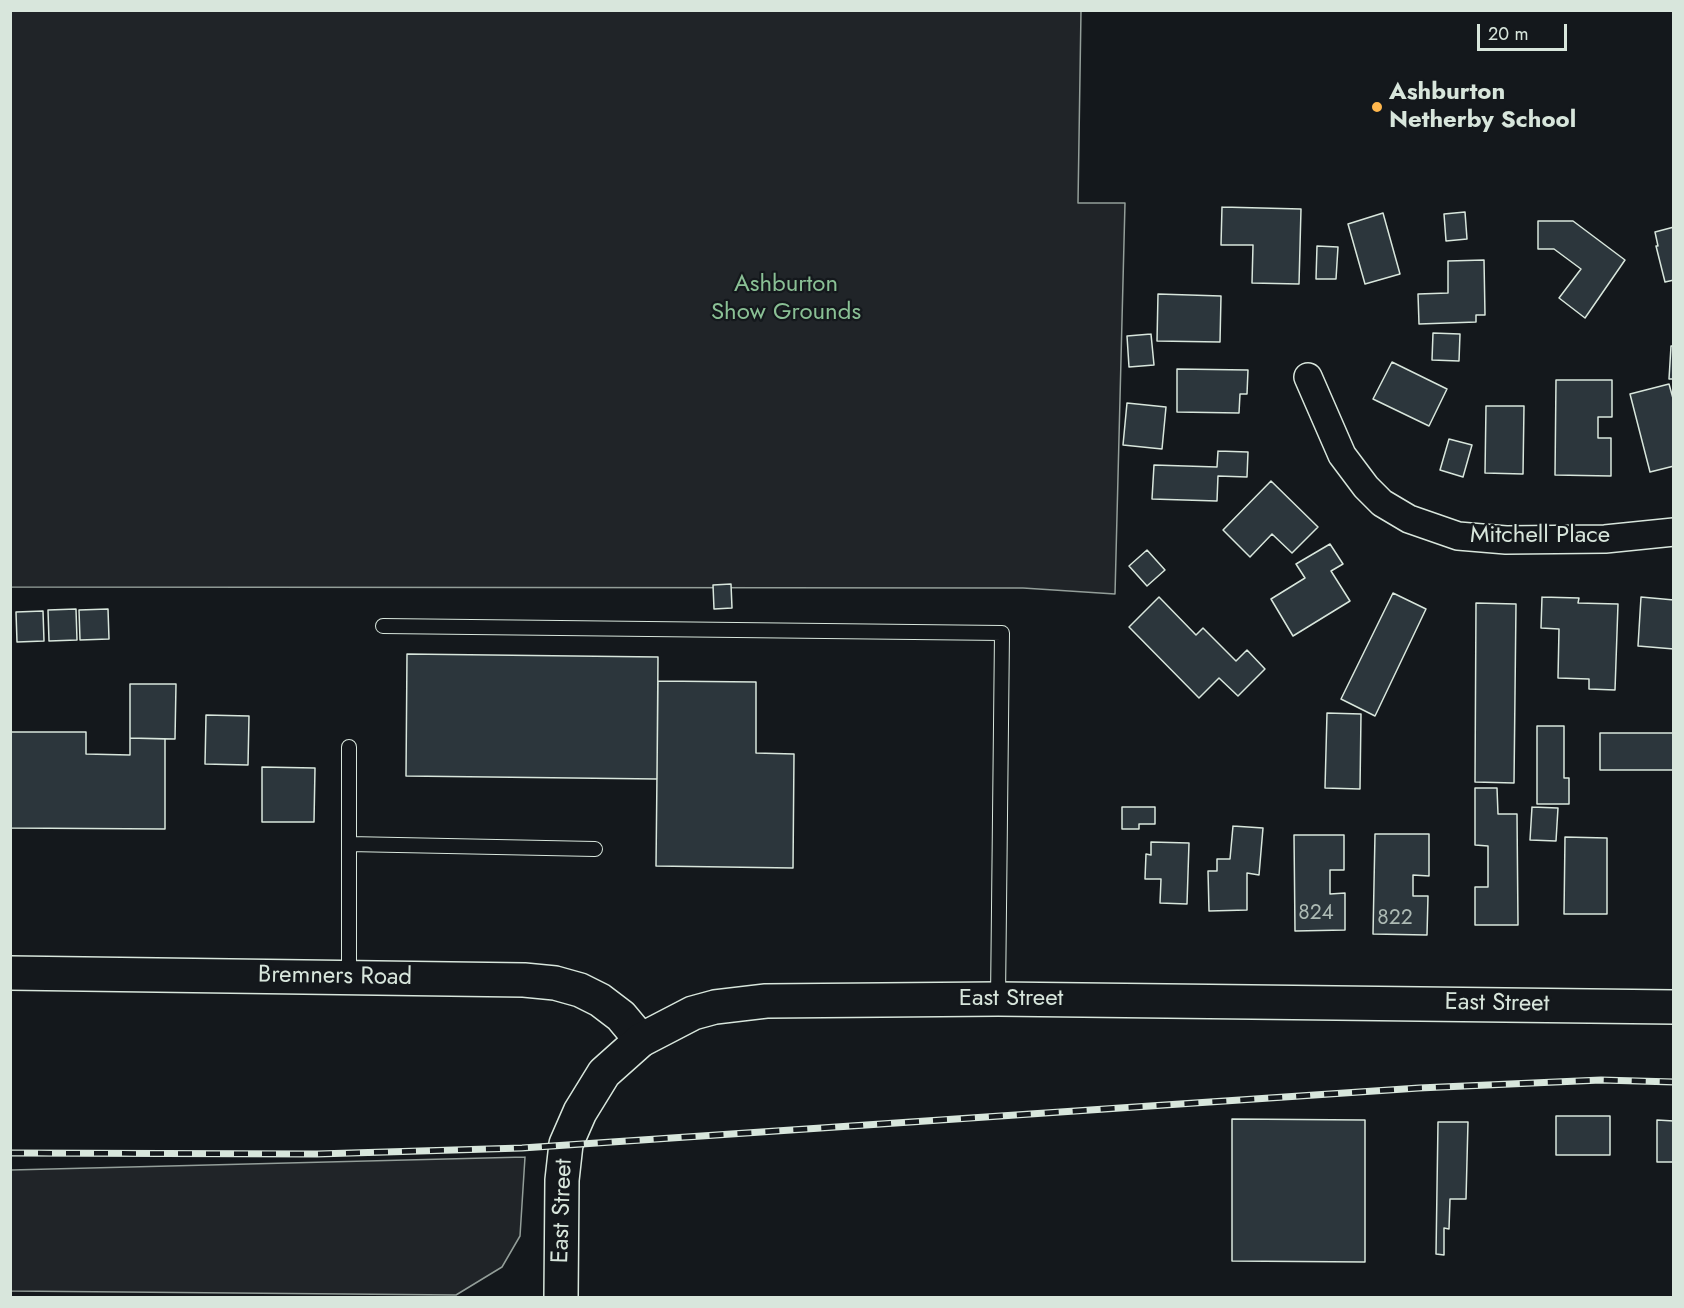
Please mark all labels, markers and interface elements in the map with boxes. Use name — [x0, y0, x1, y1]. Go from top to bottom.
scale bar — [1480, 12, 1570, 50]
text: 20 m — [1488, 21, 1528, 47]
place label: Ashburton Netherby School — [1389, 79, 1576, 135]
marker: Ashburton Netherby School — [1370, 100, 1384, 114]
park label: Ashburton Show Grounds — [711, 271, 861, 327]
street label: Mitchell Place — [1470, 522, 1610, 550]
house number: 824 — [1298, 901, 1334, 927]
house number: 822 — [1377, 906, 1413, 932]
street label: Bremners Road — [258, 961, 412, 993]
street label: East Street — [959, 985, 1063, 1013]
street label: East Street — [1444, 989, 1550, 1019]
street label: East Street — [547, 1158, 579, 1264]

